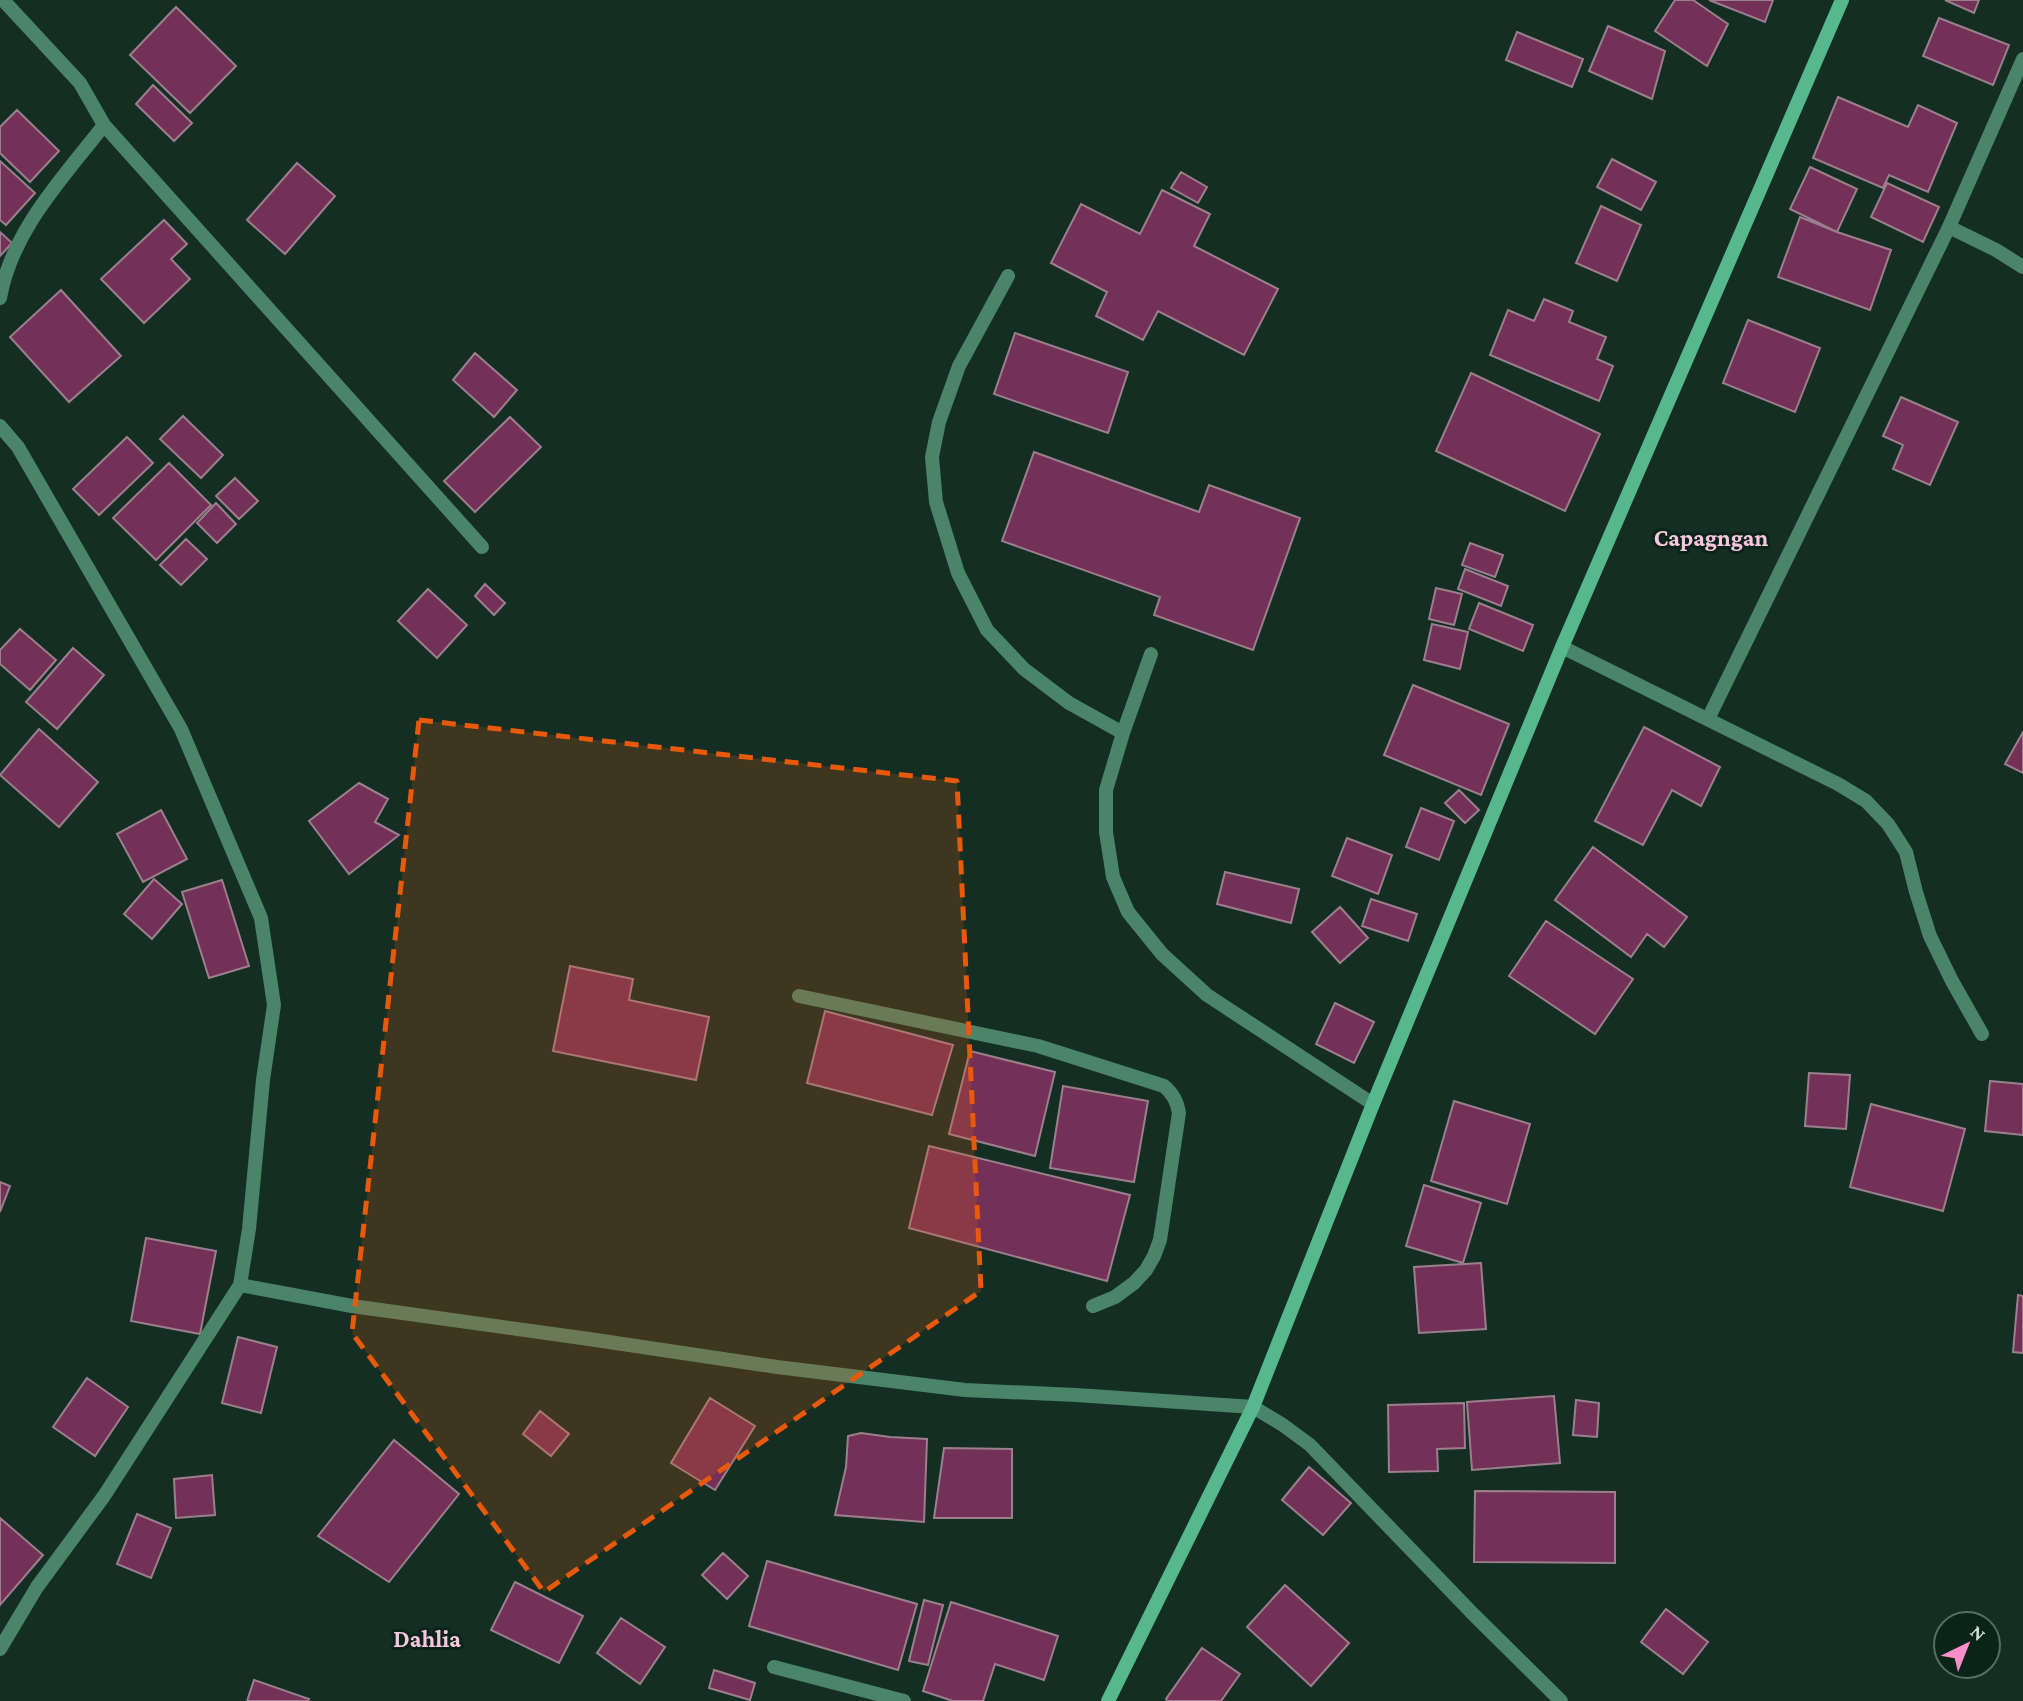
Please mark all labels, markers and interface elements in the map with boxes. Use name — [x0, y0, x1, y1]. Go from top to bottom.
district label: Capagngan — [1654, 524, 1768, 551]
north arrow — [1932, 1610, 2002, 1680]
text: N — [1966, 1621, 1990, 1645]
district label: Dahlia — [393, 1625, 461, 1652]

